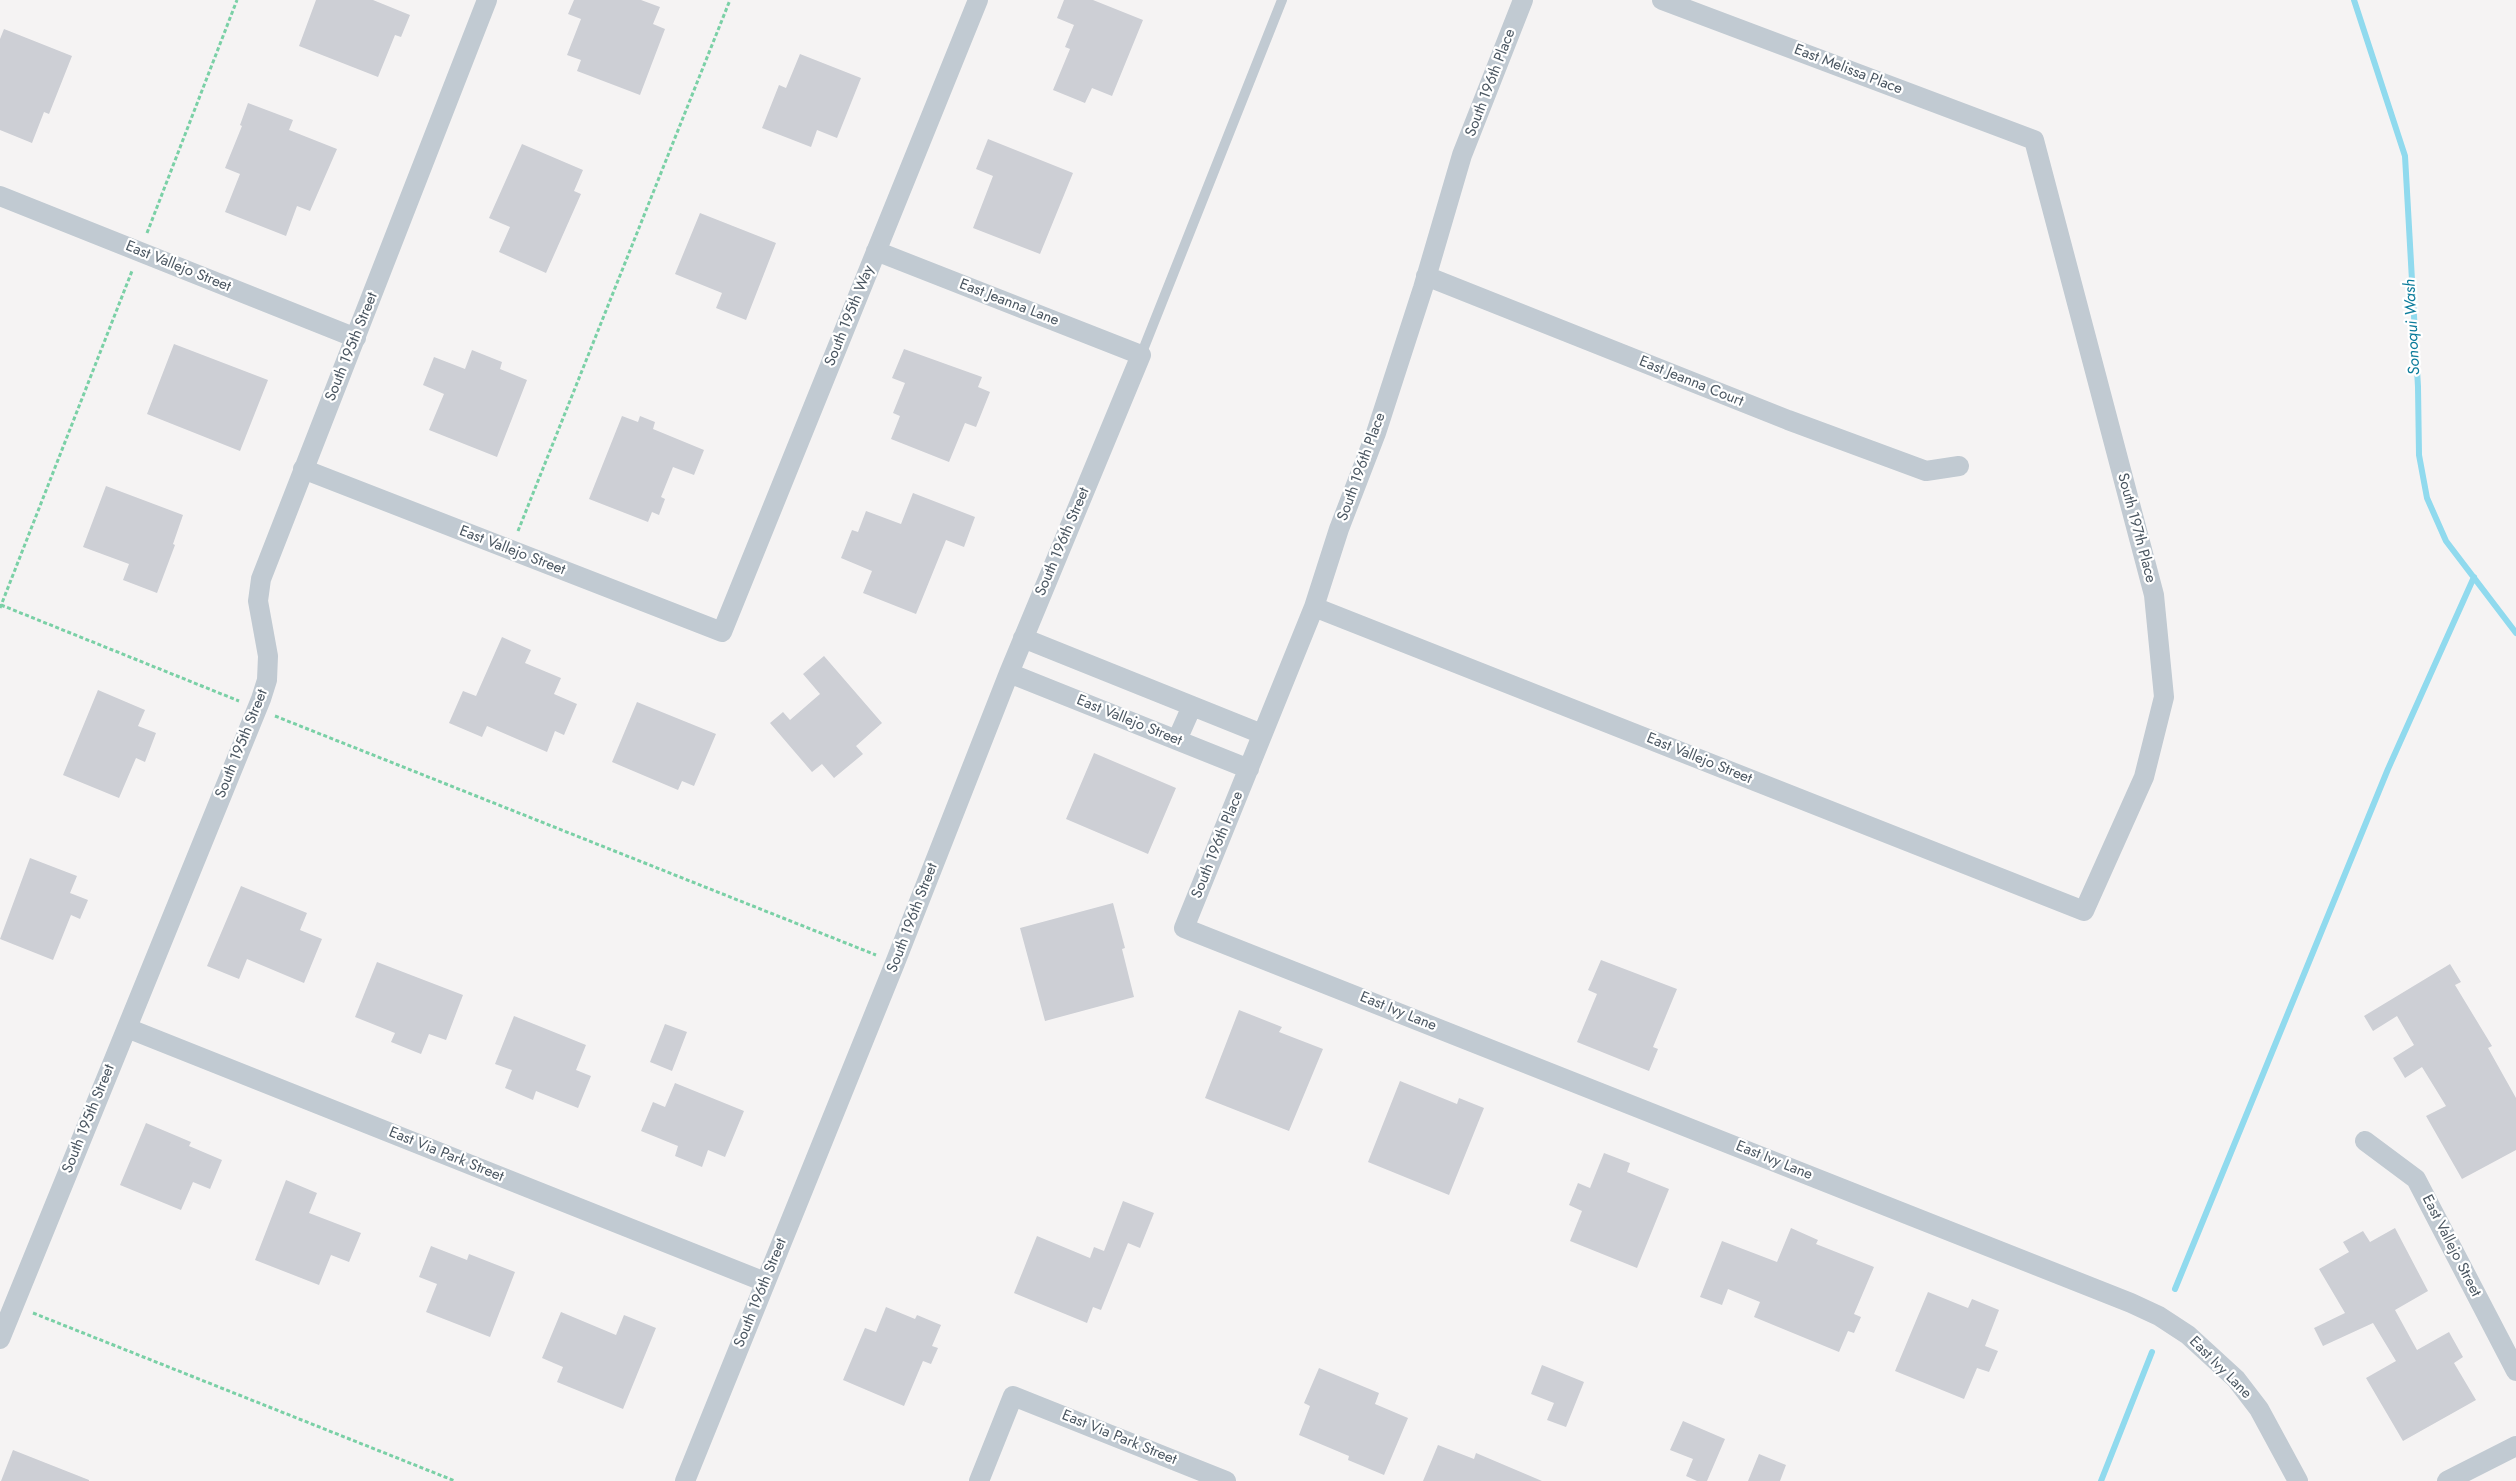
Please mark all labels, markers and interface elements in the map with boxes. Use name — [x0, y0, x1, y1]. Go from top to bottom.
street label: South 196th Place — [1462, 27, 1520, 139]
street label: East Melissa Place — [1791, 41, 1905, 99]
street label: East Vallejo Street — [123, 238, 233, 296]
street label: South 195th Way — [822, 263, 878, 369]
street label: East Jeanna Lane — [957, 276, 1061, 330]
water label: Sonoqui Wash — [2401, 278, 2425, 376]
street label: South 195th Street — [322, 290, 382, 404]
street label: East Jeanna Court — [1636, 353, 1746, 411]
street label: South 196th Place — [1334, 410, 1390, 524]
street label: South 197th Place — [2113, 471, 2159, 585]
street label: South 196th Street — [1032, 485, 1094, 599]
street label: East Vallejo Street — [456, 523, 568, 579]
street label: South 195th Street — [212, 687, 272, 801]
street label: East Vallejo Street — [1074, 692, 1184, 750]
street label: East Vallejo Street — [1644, 730, 1754, 788]
street label: South 196th Place — [1188, 789, 1248, 901]
street label: South 196th Street — [884, 861, 942, 975]
street label: East Ivy Lane — [1357, 988, 1439, 1036]
street label: South 195th Street — [59, 1062, 119, 1176]
street label: East Via Park Street — [386, 1124, 506, 1186]
street label: East Ivy Lane — [1733, 1137, 1815, 1185]
street label: East Vallejo Street — [2418, 1192, 2484, 1300]
street label: South 196th Street — [731, 1236, 791, 1350]
street label: East Ivy Lane — [2185, 1333, 2255, 1403]
street label: East Via Park Street — [1059, 1407, 1179, 1469]

